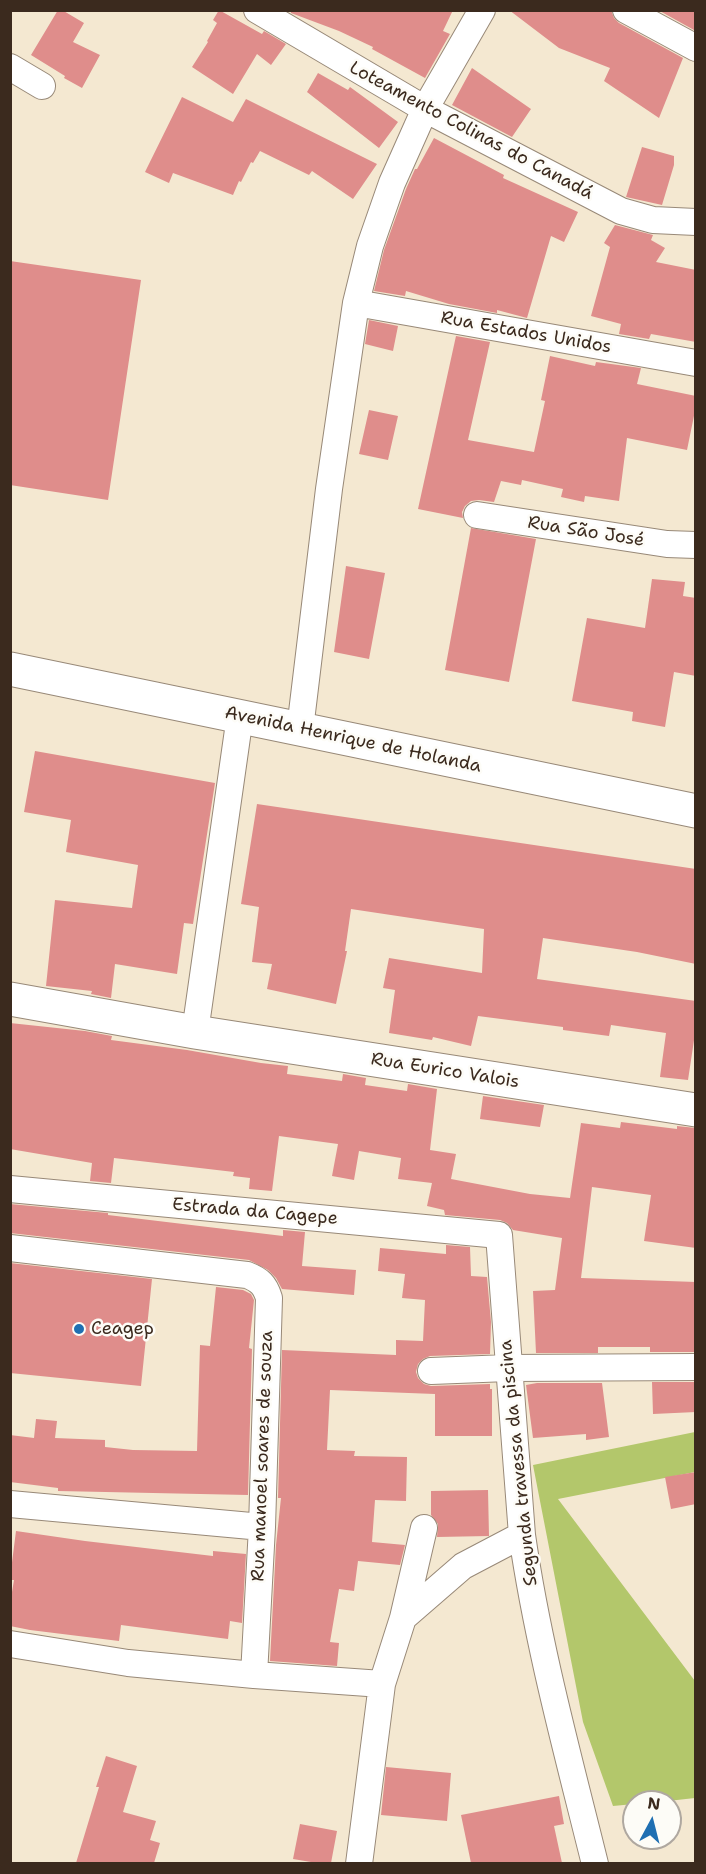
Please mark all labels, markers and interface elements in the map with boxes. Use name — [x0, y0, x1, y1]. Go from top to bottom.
street label: Loteamento Colinas do Canadá — [345, 57, 597, 205]
street label: Rua Estados Unidos — [439, 307, 613, 359]
street label: Rua São José — [526, 512, 646, 552]
street label: Avenida Henrique de Holanda — [223, 702, 483, 778]
street label: Rua Eurico Valois — [369, 1049, 521, 1093]
street label: Estrada da Cagepe — [171, 1194, 339, 1230]
place label: Ceagep — [91, 1318, 154, 1340]
marker: Ceagep — [72, 1322, 86, 1336]
street label: Rua manoel soares de souza — [248, 1330, 278, 1582]
street label: Segunda travessa da piscina — [495, 1339, 543, 1587]
north arrow — [622, 1790, 682, 1850]
text: N — [646, 1792, 662, 1815]

